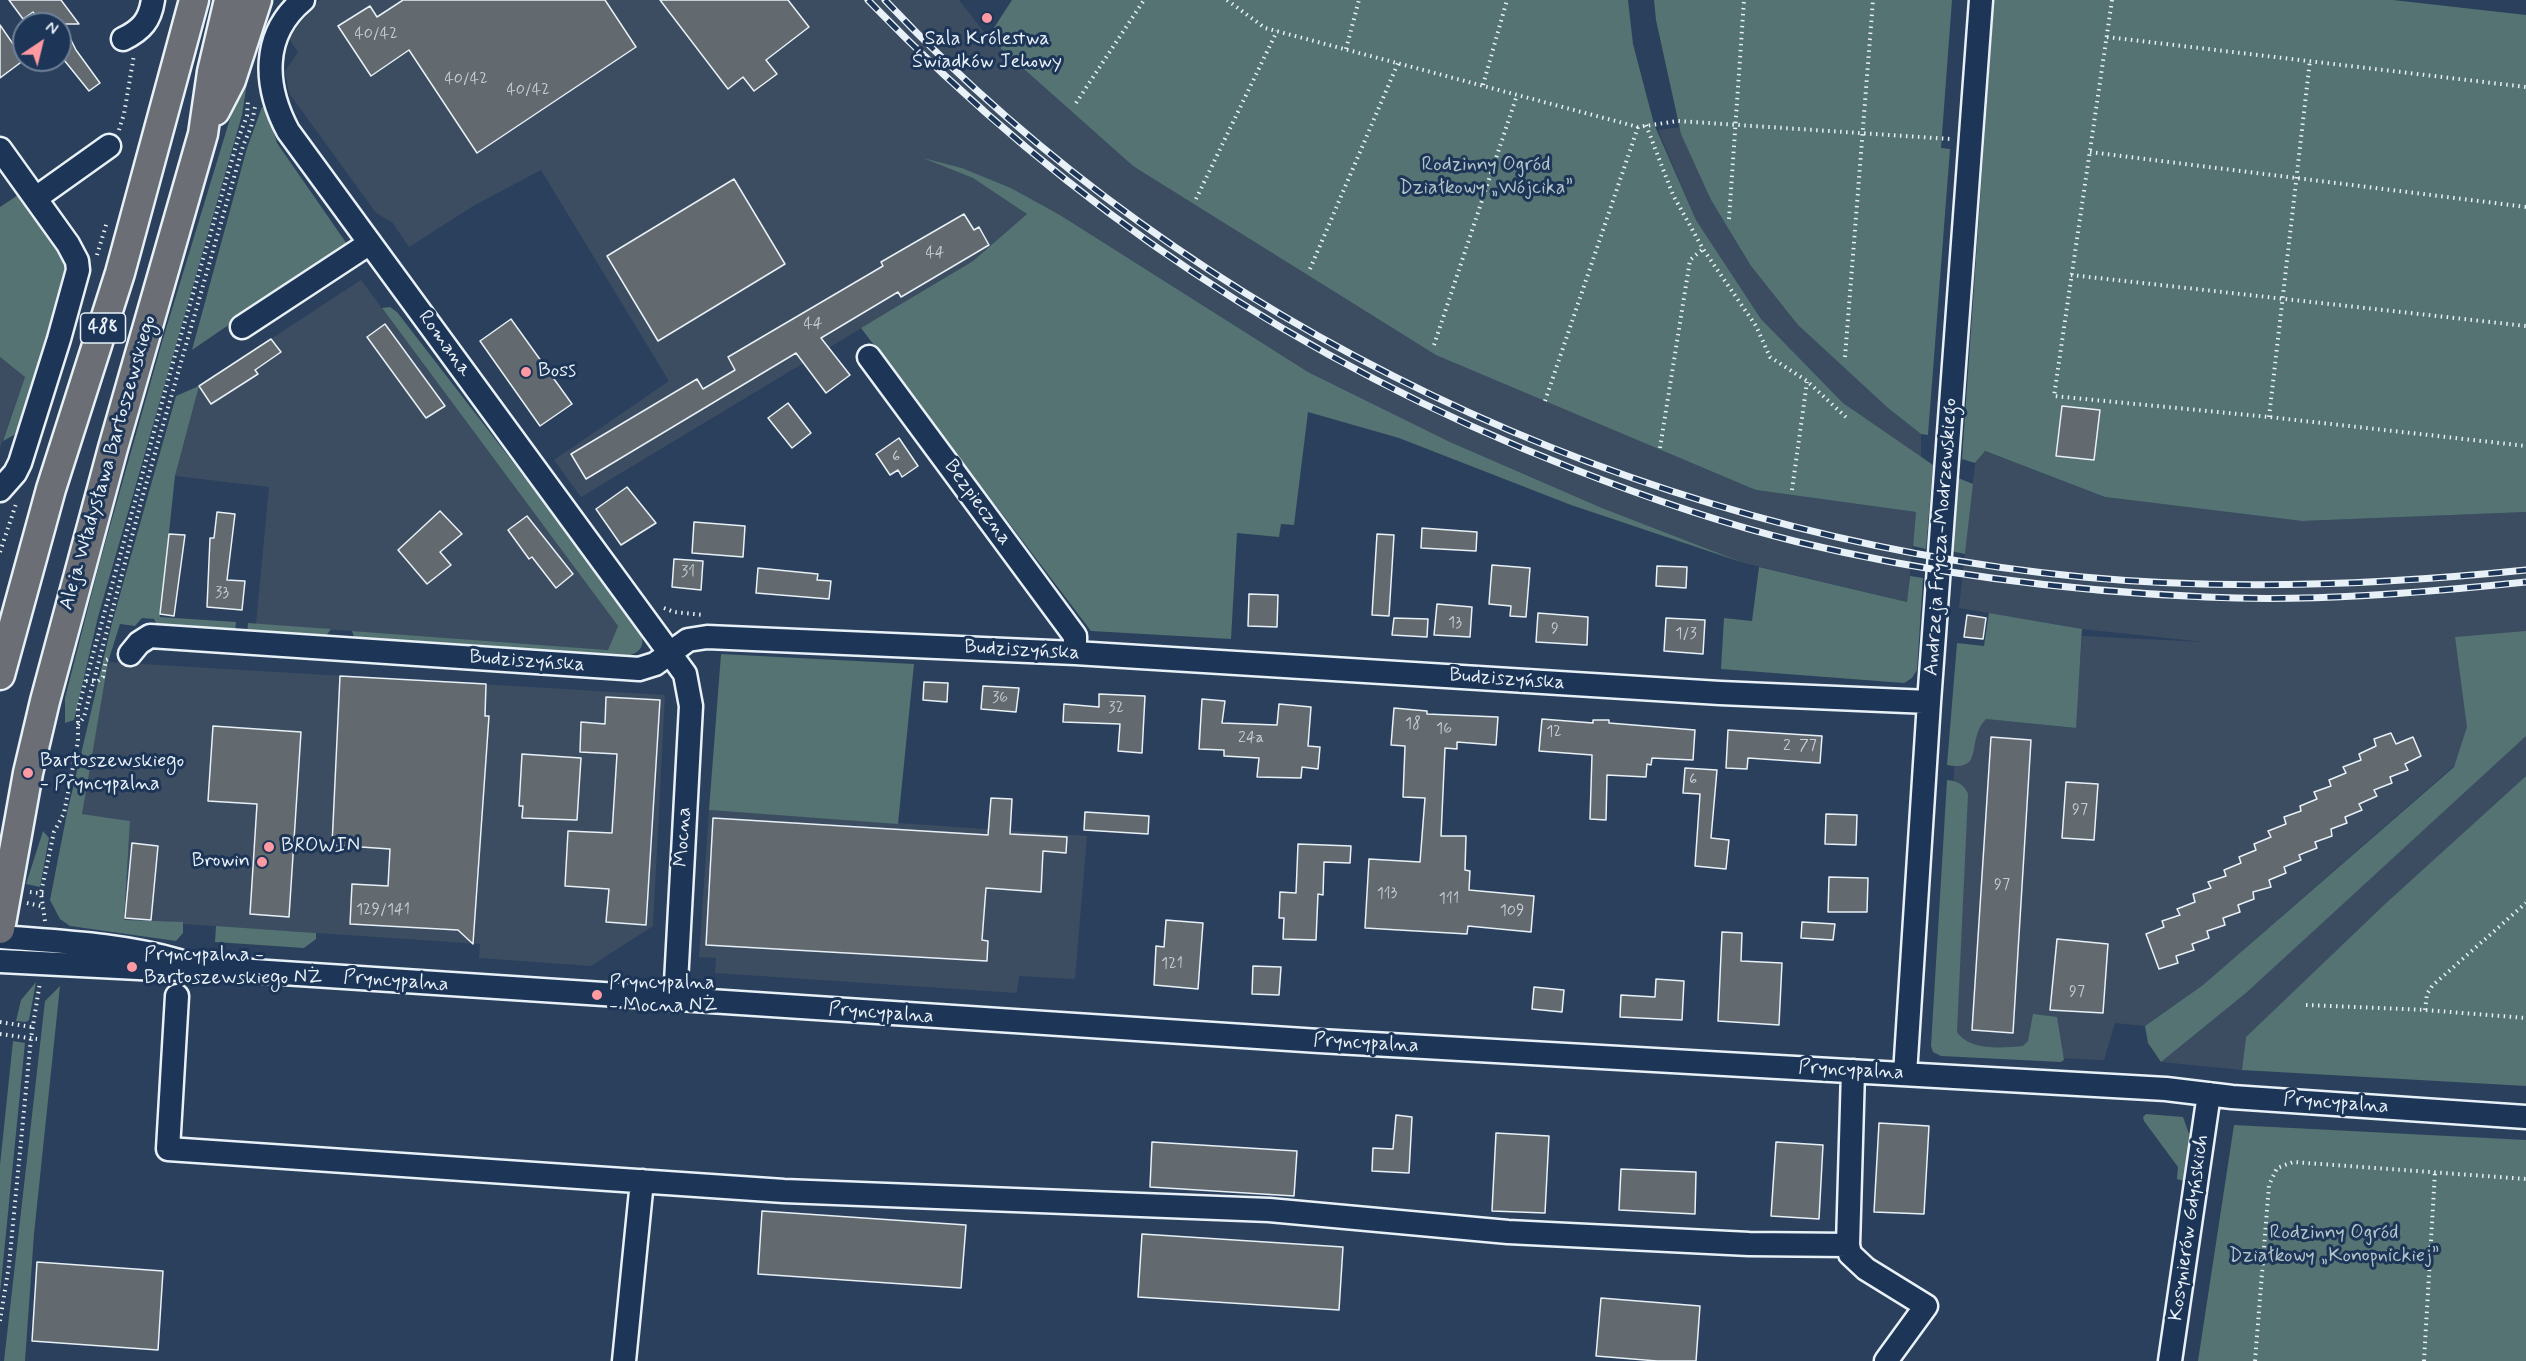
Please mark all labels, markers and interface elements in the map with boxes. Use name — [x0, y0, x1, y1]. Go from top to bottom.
marker: Sala Królestwa Świadków Jehowy — [980, 11, 994, 25]
north arrow — [12, 12, 72, 72]
text: N — [41, 17, 62, 40]
house number: 40/42 — [354, 25, 398, 45]
place label: Sala Królestwa Świadków Jehowy — [912, 28, 1062, 75]
house number: 40/42 — [444, 70, 488, 90]
house number: 40/42 — [506, 81, 550, 101]
park label: Rodzinny Ogród Działkowy „Wójcika” — [1399, 154, 1573, 201]
house number: 44 — [925, 244, 945, 264]
street label: Romana — [412, 306, 476, 382]
street label: Aleja Władysława Bartoszewskiego — [55, 313, 163, 613]
road number: 488 — [80, 313, 126, 343]
house number: 44 — [803, 315, 823, 335]
place label: Boss — [538, 360, 576, 384]
marker: Boss — [519, 365, 533, 379]
street label: Andrzeja Frycza-Modrzewskiego — [1920, 397, 1964, 677]
house number: 6 — [892, 448, 900, 468]
street label: Bezpieczna — [938, 455, 1016, 551]
house number: 31 — [681, 563, 695, 583]
house number: 33 — [215, 584, 229, 604]
house number: 13 — [1448, 614, 1462, 634]
house number: 9 — [1551, 620, 1559, 640]
house number: 1/3 — [1675, 625, 1697, 645]
street label: Budziszyńska — [964, 636, 1080, 666]
street label: Budziszyńska — [468, 646, 586, 678]
street label: Budziszyńska — [1448, 664, 1566, 696]
house number: 36 — [992, 689, 1008, 709]
house number: 32 — [1108, 699, 1124, 719]
house number: 18 — [1405, 715, 1421, 735]
house number: 16 — [1436, 720, 1452, 740]
house number: 12 — [1546, 723, 1562, 743]
house number: 24a — [1238, 729, 1264, 749]
house number: 2 — [1783, 737, 1791, 757]
house number: 77 — [1799, 737, 1817, 757]
place label: Bartoszewskiego - Pryncypalna — [40, 750, 184, 797]
marker: Bartoszewskiego - Pryncypalna — [21, 766, 35, 780]
house number: 6 — [1689, 771, 1697, 791]
house number: 97 — [2072, 801, 2088, 821]
street label: Mocna — [670, 806, 698, 868]
place label: BROWIN — [281, 835, 360, 859]
marker: BROWIN — [262, 840, 276, 854]
place label: Browin — [192, 850, 250, 874]
marker: Browin — [255, 855, 269, 869]
house number: 97 — [1994, 876, 2010, 896]
house number: 113 — [1377, 885, 1397, 905]
house number: 111 — [1439, 890, 1459, 910]
house number: 129/141 — [356, 901, 410, 921]
house number: 109 — [1500, 902, 1524, 922]
place label: Pryncypalna - Bartoszewskiego NŻ — [144, 944, 322, 991]
house number: 121 — [1161, 955, 1183, 975]
marker: Pryncypalna - Bartoszewskiego NŻ — [125, 960, 139, 974]
street label: Pryncypalna — [343, 966, 449, 998]
place label: Pryncypalna - Mocna NŻ — [609, 972, 717, 1019]
house number: 97 — [2069, 983, 2085, 1003]
marker: Pryncypalna - Mocna NŻ — [590, 988, 604, 1002]
street label: Pryncypalna — [828, 998, 934, 1030]
street label: Pryncypalna — [1313, 1029, 1419, 1059]
street label: Pryncypalna — [1798, 1056, 1904, 1086]
street label: Pryncypalna — [2283, 1088, 2389, 1120]
street label: Kosynierów Gdyńskich — [2165, 1133, 2215, 1323]
park label: Rodzinny Ogród Działkowy „Konopnickiej” — [2229, 1222, 2439, 1269]

